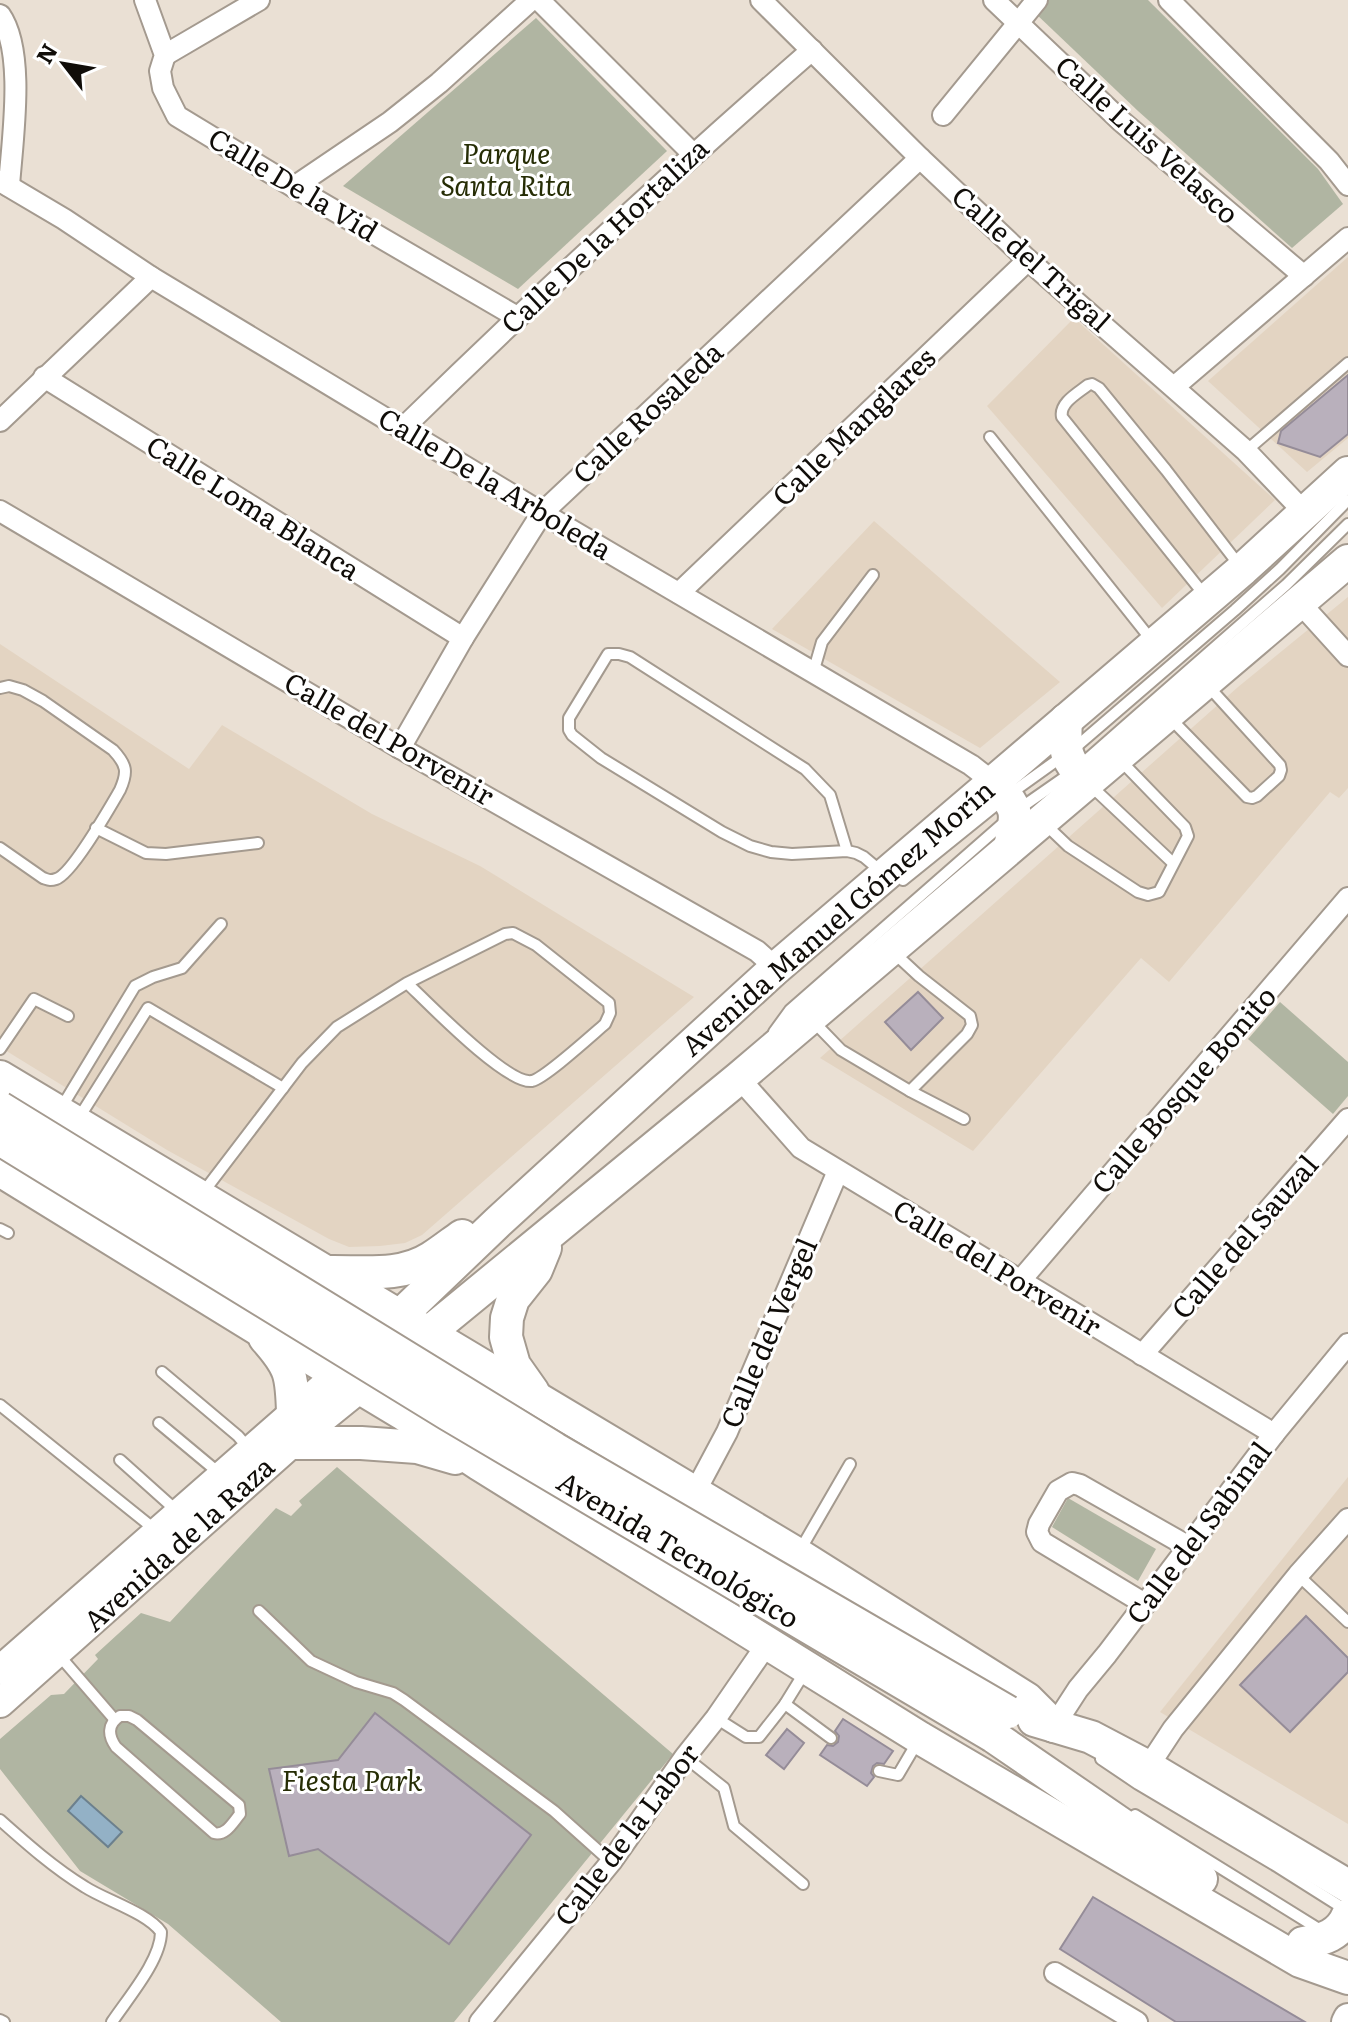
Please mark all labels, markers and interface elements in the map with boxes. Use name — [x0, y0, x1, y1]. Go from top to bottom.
north arrow — [24, 24, 104, 104]
text: N — [27, 37, 64, 69]
street label: Calle Luis Velasco — [1047, 44, 1250, 233]
street label: Calle De la Vid — [201, 116, 387, 251]
street label: Calle De la Hortaliza — [490, 127, 717, 342]
park label: Parque Santa Rita — [440, 131, 572, 205]
street label: Calle del Trigal — [943, 175, 1121, 340]
street label: Calle Rosaleda — [562, 331, 731, 492]
street label: Calle Manglares — [761, 336, 944, 515]
street label: Calle De la Arboleda — [371, 396, 621, 569]
street label: Calle Loma Blanca — [139, 424, 369, 589]
street label: Calle del Porvenir — [277, 660, 504, 815]
street label: Avenida Manuel Gómez Morín — [671, 768, 1003, 1065]
street label: Calle Bosque Bonito — [1080, 975, 1285, 1202]
street label: Calle del Sauzal — [1160, 1144, 1327, 1327]
street label: Calle del Porvenir — [886, 1187, 1111, 1346]
street label: Calle del Vergel — [708, 1231, 826, 1434]
street label: Calle del Sabinal — [1115, 1432, 1280, 1632]
street label: Avenida de la Raza — [73, 1445, 283, 1640]
street label: Avenida Tecnológico — [550, 1459, 808, 1637]
street label: Calle de la Labor — [543, 1733, 708, 1934]
park label: Fiesta Park — [282, 1758, 423, 1800]

